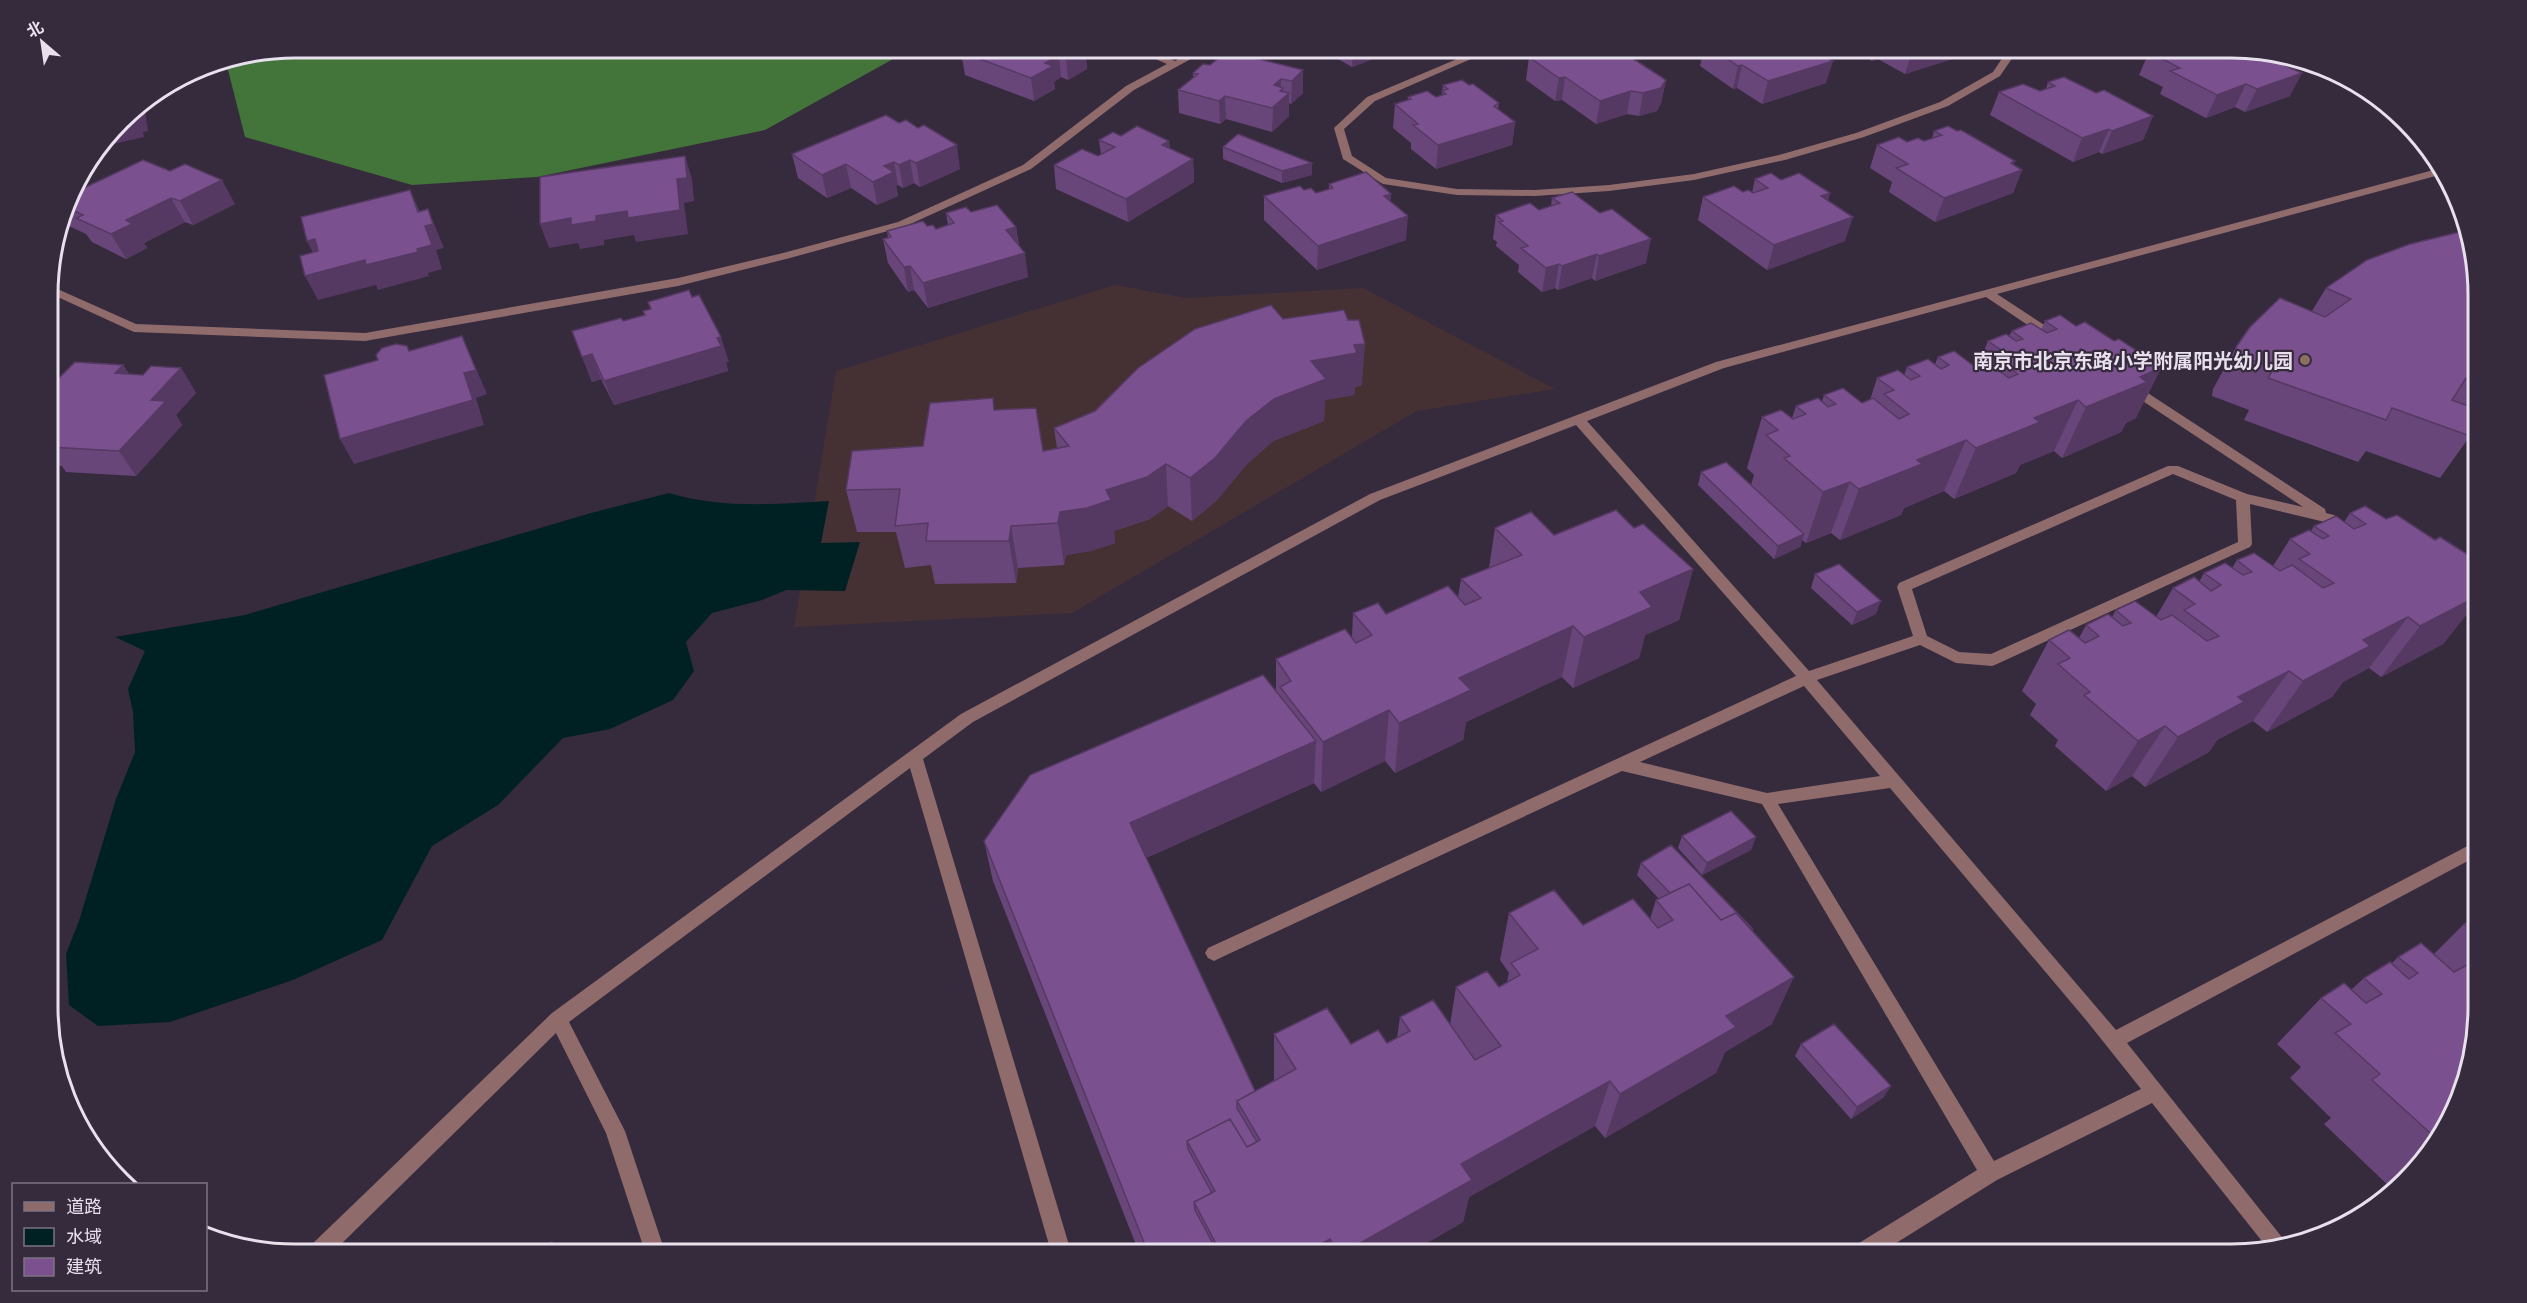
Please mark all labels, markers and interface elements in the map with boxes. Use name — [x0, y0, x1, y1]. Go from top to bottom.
north arrow — [12, 12, 72, 72]
text: 北 — [22, 15, 47, 42]
place label: 南京市北京东路小学附属阳光幼儿园 — [1973, 347, 2293, 374]
marker: 南京市北京东路小学附属阳光幼儿园 — [2298, 353, 2312, 367]
legend — [12, 1183, 207, 1291]
text: 道路 — [66, 1194, 102, 1218]
text: 水域 — [66, 1224, 102, 1248]
text: 建筑 — [66, 1254, 102, 1278]

